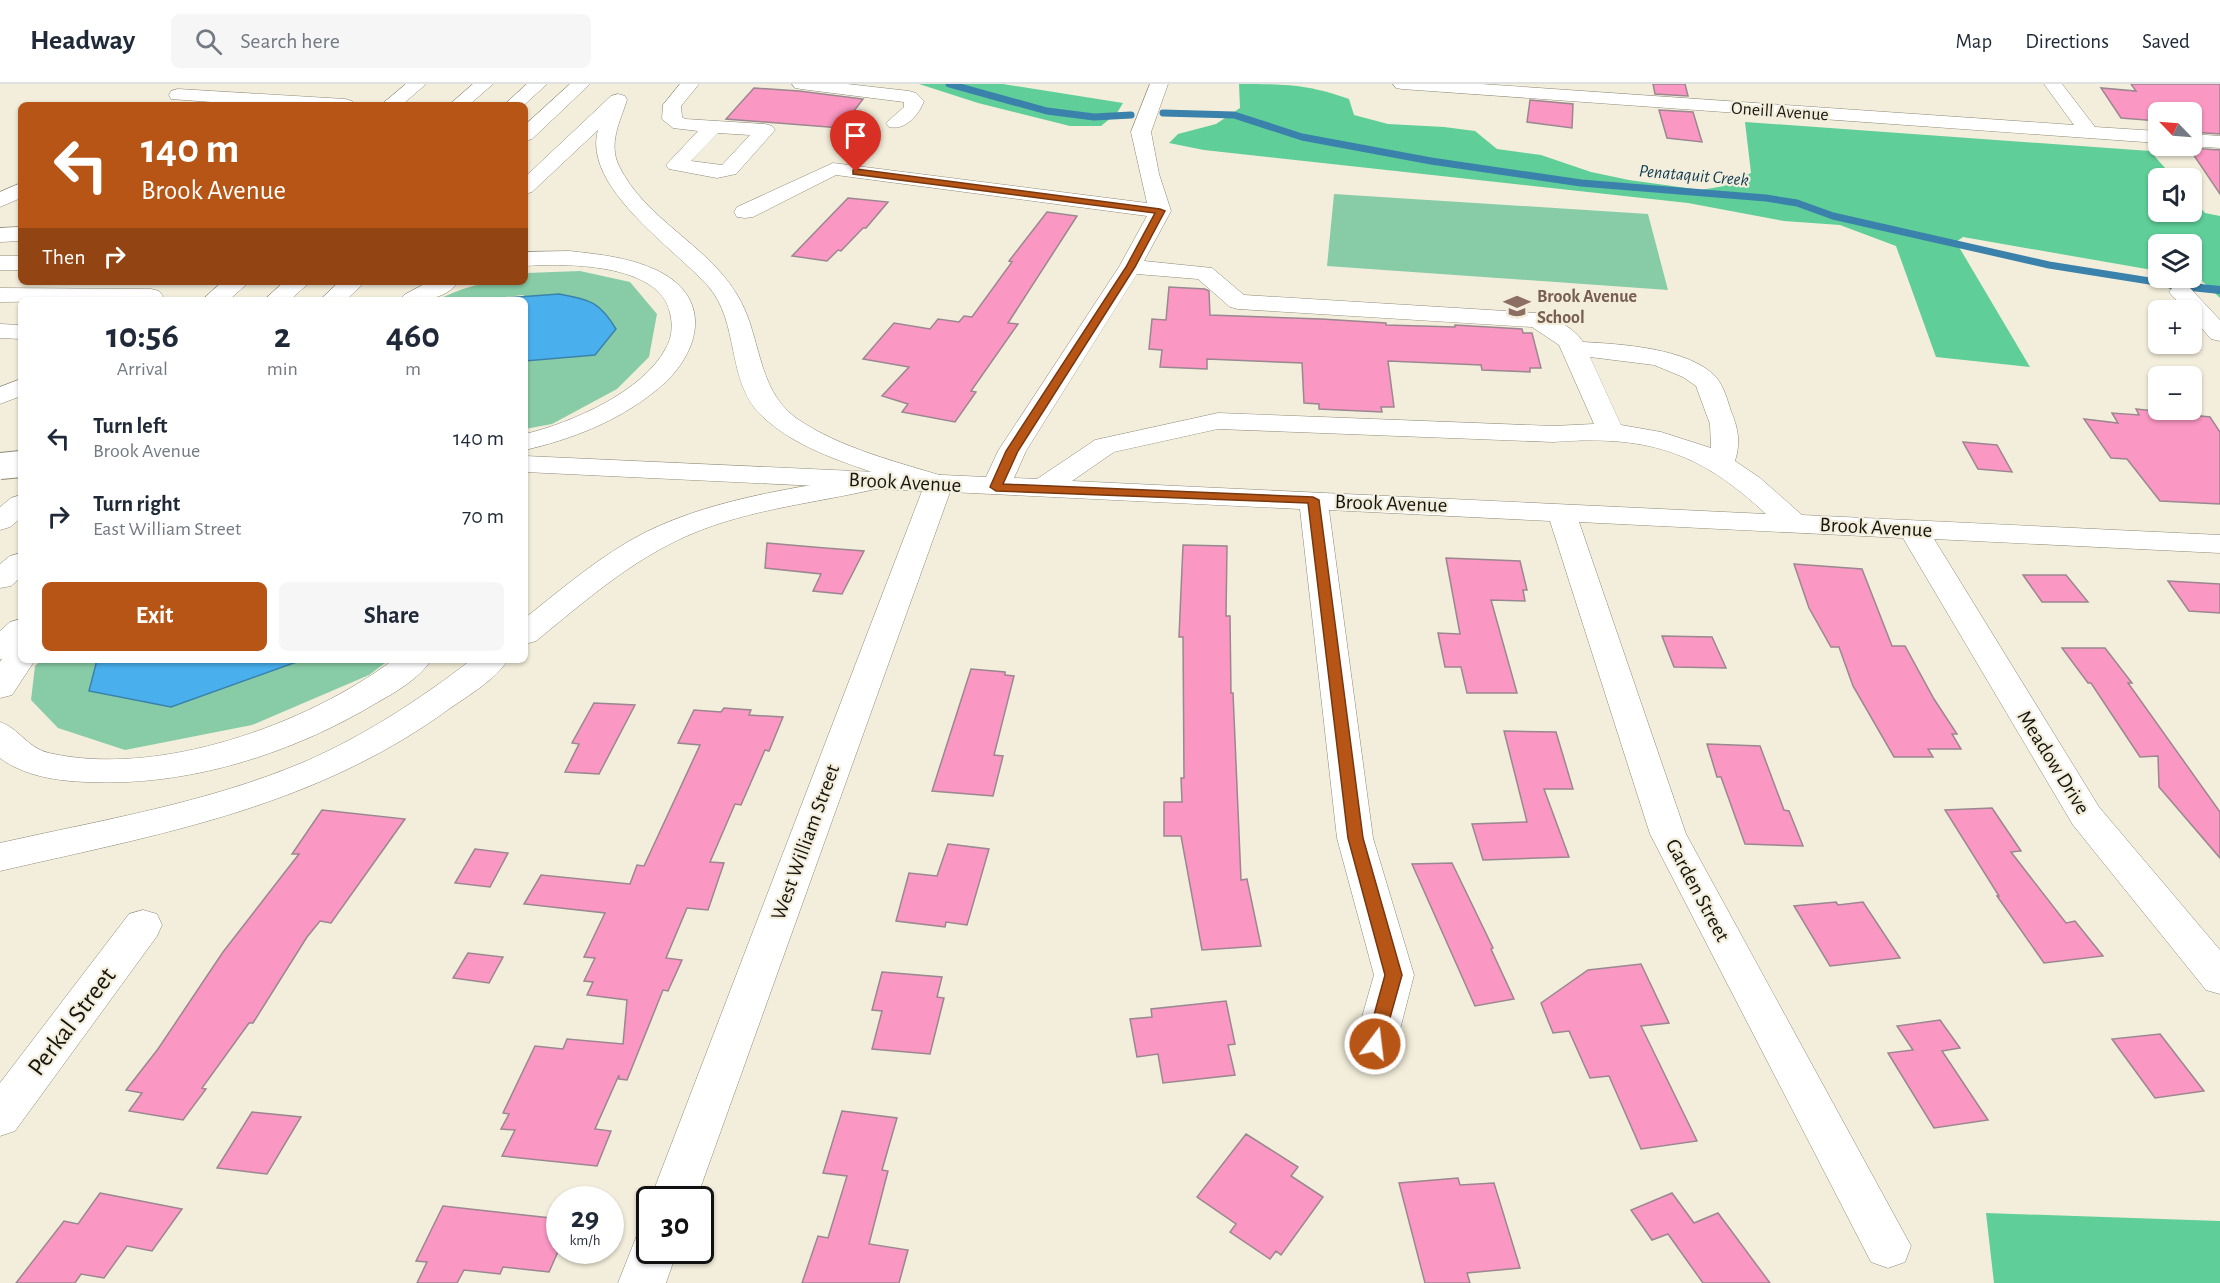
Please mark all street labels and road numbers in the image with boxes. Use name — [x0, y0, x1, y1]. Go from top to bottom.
street label: Oneill Avenue — [1731, 100, 1829, 124]
street label: Brook Avenue — [848, 469, 962, 496]
street label: Brook Avenue — [1334, 491, 1448, 516]
street label: Brook Avenue — [1819, 514, 1933, 541]
street label: Meadow Drive — [2013, 707, 2094, 818]
street label: West William Street — [768, 761, 843, 923]
street label: Garden Street — [1662, 835, 1733, 945]
street label: Perkal Street — [23, 963, 121, 1081]

